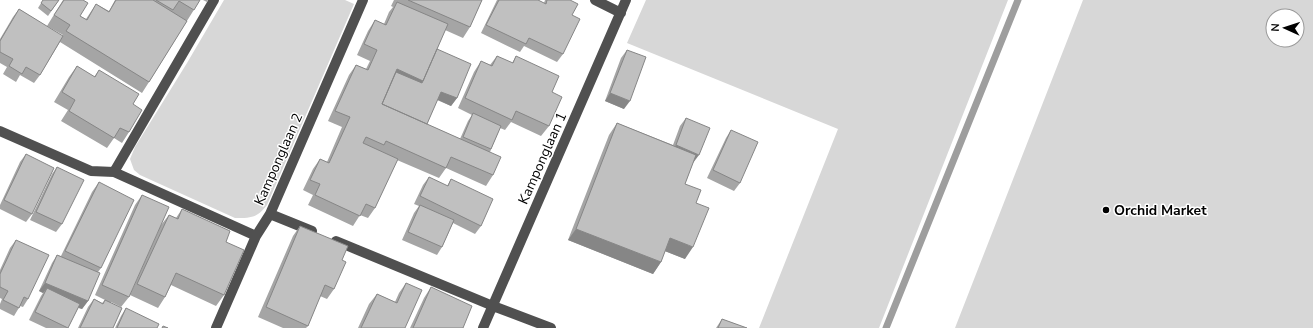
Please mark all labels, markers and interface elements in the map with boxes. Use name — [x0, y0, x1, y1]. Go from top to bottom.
north arrow — [1265, 8, 1305, 48]
text: N — [1268, 23, 1283, 32]
street label: Kamponglaan 1 — [514, 109, 571, 207]
street label: Kamponglaan 2 — [250, 110, 307, 208]
place label: Orchid Market — [1114, 201, 1207, 220]
marker: Orchid Market — [1101, 205, 1111, 215]

